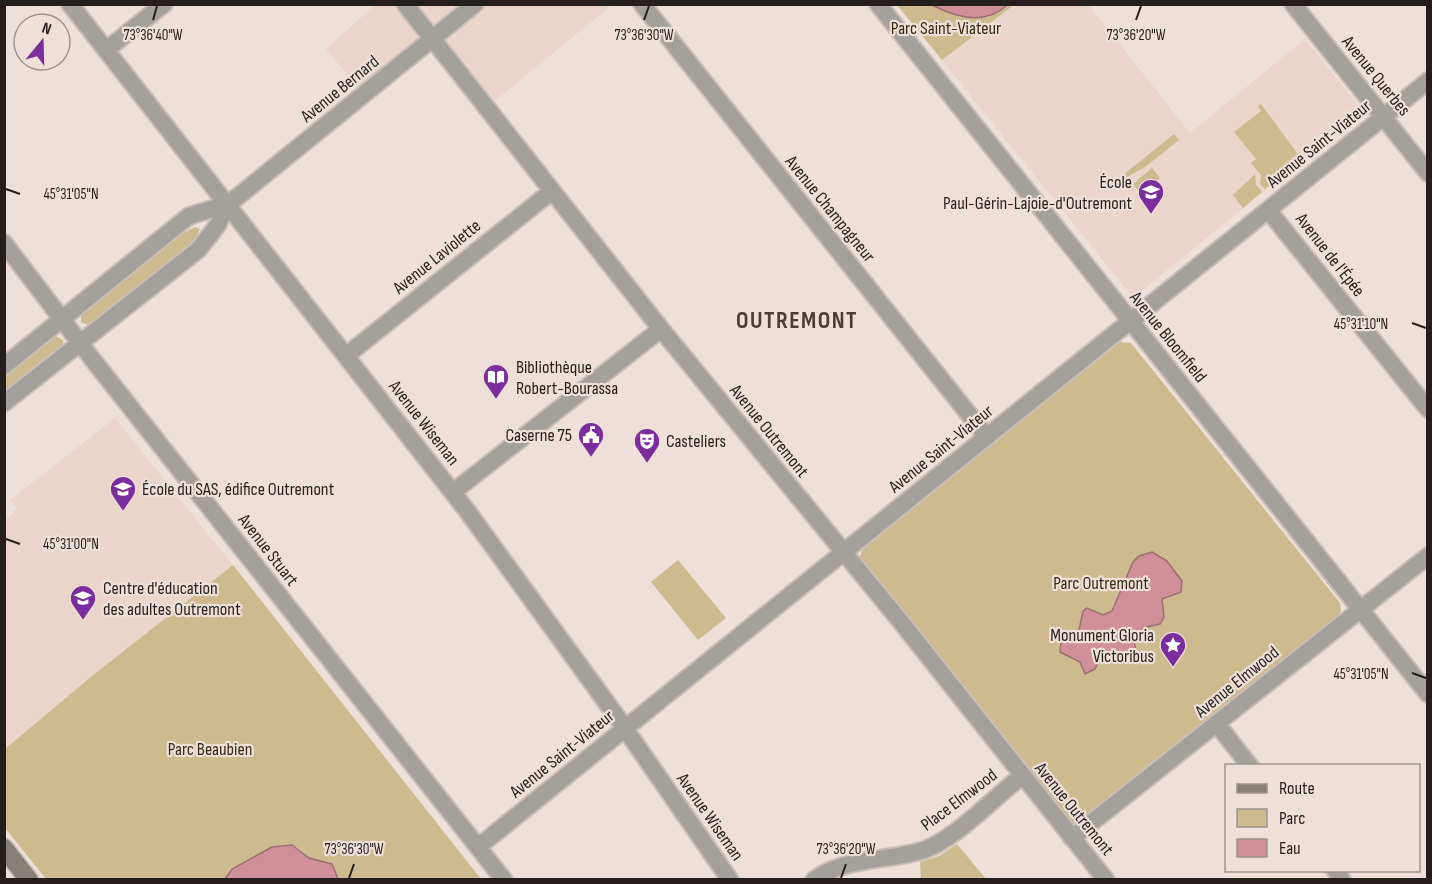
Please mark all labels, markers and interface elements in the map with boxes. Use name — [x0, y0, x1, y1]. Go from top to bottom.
north arrow — [12, 12, 72, 72]
park label: Parc Saint-Viateur — [891, 18, 1001, 39]
text: N — [39, 19, 54, 40]
text: 73°36'40"W — [123, 26, 183, 45]
text: 73°36'30"W — [614, 26, 674, 45]
text: 73°36'20"W — [1107, 26, 1166, 45]
street label: Avenue Querbes — [1337, 31, 1415, 120]
street label: Avenue Bernard — [296, 51, 383, 127]
street label: Avenue Saint-Viateur — [1262, 96, 1375, 193]
street label: Avenue Champagneur — [780, 151, 879, 266]
place label: École Paul-Gérin-Lajoie-d'Outremont — [943, 172, 1133, 214]
school or university icon: École Paul-Gérin-Lajoie-d'Outremont — [1136, 177, 1166, 215]
text: 45°31'05"N — [43, 185, 99, 204]
street label: Avenue de l'Épée — [1290, 208, 1369, 301]
street label: Avenue Laviolette — [388, 215, 485, 299]
street label: Avenue Bloomfield — [1124, 287, 1211, 387]
district label: OUTREMONT — [736, 306, 858, 335]
text: 45°31'10"N — [1334, 315, 1388, 334]
place label: Bibliothèque Robert-Bourassa — [516, 357, 618, 399]
library icon: Bibliothèque Robert-Bourassa — [481, 362, 511, 400]
street label: Avenue Wiseman — [384, 376, 464, 470]
street label: Avenue Outremont — [725, 380, 813, 482]
street label: Avenue Saint-Viateur — [884, 401, 997, 498]
public building icon: Caserne 75 — [576, 420, 606, 458]
place label: Caserne 75 — [506, 425, 572, 446]
theatre icon: Casteliers — [632, 426, 662, 464]
place label: Casteliers — [666, 431, 726, 452]
school or university icon: École du SAS, édifice Outremont — [108, 474, 138, 512]
place label: École du SAS, édifice Outremont — [142, 479, 335, 500]
street label: Avenue Stuart — [233, 509, 303, 591]
text: 45°31'00"N — [43, 535, 99, 554]
park label: Parc Outremont — [1053, 573, 1149, 594]
place label: Centre d'éducation des adultes Outremont — [103, 578, 241, 620]
school or university icon: Centre d'éducation des adultes Outremont — [68, 583, 98, 621]
place label: Monument Gloria Victoribus — [1050, 625, 1154, 667]
place icon: Monument Gloria Victoribus — [1158, 630, 1188, 668]
street label: Avenue Elmwood — [1190, 642, 1283, 723]
text: 45°31'05"N — [1333, 665, 1389, 684]
street label: Avenue Saint-Viateur — [505, 706, 618, 803]
park label: Parc Beaubien — [168, 739, 252, 760]
street label: Avenue Outremont — [1030, 758, 1118, 860]
legend — [1225, 764, 1420, 872]
street label: Place Elmwood — [917, 765, 1001, 835]
street label: Avenue Wiseman — [672, 768, 748, 865]
text: Route — [1279, 778, 1315, 799]
text: Parc — [1279, 808, 1305, 829]
text: Eau — [1279, 838, 1301, 859]
text: 73°36'30"W — [324, 840, 384, 859]
text: 73°36'20"W — [817, 840, 876, 859]

